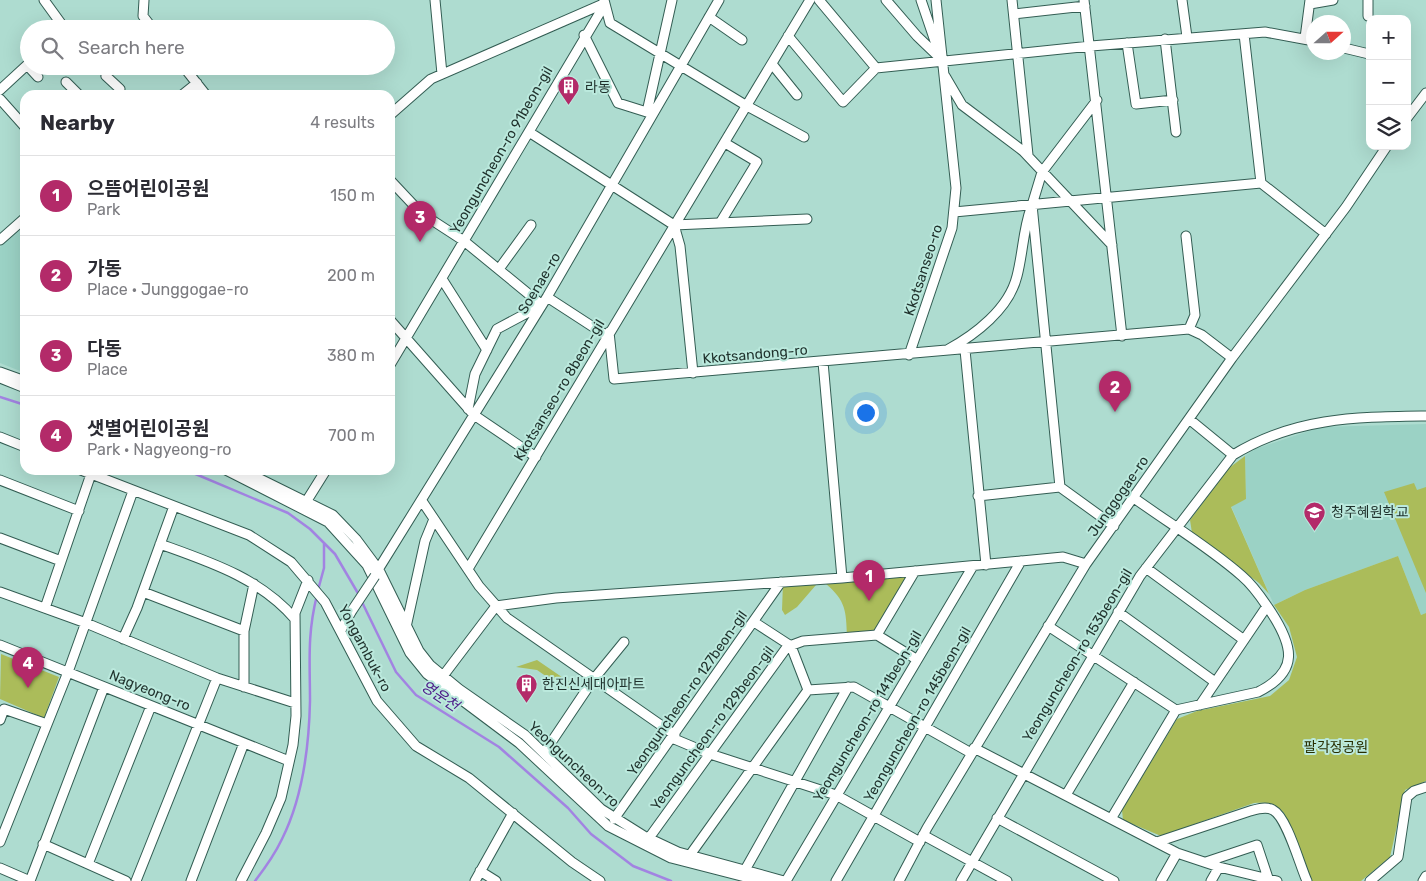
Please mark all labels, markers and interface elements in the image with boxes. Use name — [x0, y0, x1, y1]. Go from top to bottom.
north arrow — [1306, 15, 1351, 60]
map controls — [1366, 15, 1411, 150]
button: + — [1366, 15, 1411, 60]
search box — [20, 20, 395, 75]
icon: search — [38, 34, 66, 62]
text: Search here — [78, 36, 185, 59]
button: − — [1366, 60, 1411, 105]
street label: Yeonguncheon-ro 91beon-gil — [446, 64, 556, 237]
building icon: 라동 — [557, 75, 581, 106]
place label: 라동 — [585, 79, 611, 96]
button: layers — [1366, 105, 1411, 150]
text: Nearby — [40, 110, 115, 135]
text: 4 results — [310, 113, 375, 132]
text: 으뜸어린이공원 — [87, 177, 209, 200]
text: 1 — [52, 186, 60, 205]
text: 150 m — [330, 186, 375, 205]
text: Park — [87, 200, 120, 219]
pin: 3 — [404, 201, 436, 242]
street label: Kkotsanseo-ro — [901, 222, 946, 318]
street label: Soenae-ro — [514, 249, 564, 317]
text: 가동 — [87, 257, 122, 280]
text: 2 — [51, 266, 61, 285]
text: 200 m — [327, 266, 375, 285]
text: Place · Junggogae-ro — [87, 280, 249, 299]
street label: Kkotsanseo-ro 8beon-gil — [510, 316, 608, 464]
text: 다동 — [87, 337, 122, 360]
street label: Kkotsandong-ro — [702, 341, 808, 368]
text: 3 — [51, 346, 61, 365]
text: 380 m — [327, 346, 375, 365]
text: Place — [87, 360, 128, 379]
pin: 2 — [1099, 371, 1131, 412]
your location — [853, 400, 879, 426]
text: 샛별어린이공원 — [87, 417, 209, 440]
text: 4 — [51, 426, 61, 445]
text: 700 m — [328, 426, 375, 445]
text: Park · Nagyeong-ro — [87, 440, 232, 459]
street label: Junggogae-ro — [1084, 453, 1152, 540]
school or university icon: 청주혜원학교 — [1303, 500, 1327, 531]
place label: 청주혜원학교 — [1331, 504, 1408, 521]
pin: 1 — [853, 560, 885, 601]
street label: Yeonguncheon-ro 153beon-gil — [1019, 566, 1136, 745]
street label: Yongambuk-ro — [334, 602, 395, 695]
street label: Yeonguncheon-ro 127beon-gil — [624, 607, 751, 779]
street label: Yeonguncheon-ro 145beon-gil — [860, 624, 975, 805]
street label: Yeonguncheon-ro 141beon-gil — [810, 628, 925, 805]
street label: Yeonguncheon-ro 129beon-gil — [647, 643, 778, 814]
pin: 4 — [12, 647, 44, 688]
street label: Nagyeong-ro — [107, 666, 193, 714]
building icon: 한진신세대아파트 — [514, 672, 538, 703]
place label: 한진신세대아파트 — [542, 676, 645, 693]
water label: 영운천 — [418, 677, 464, 716]
street label: Yeonguncheon-ro — [525, 718, 623, 811]
park label: 팔각정공원 — [1304, 739, 1368, 756]

